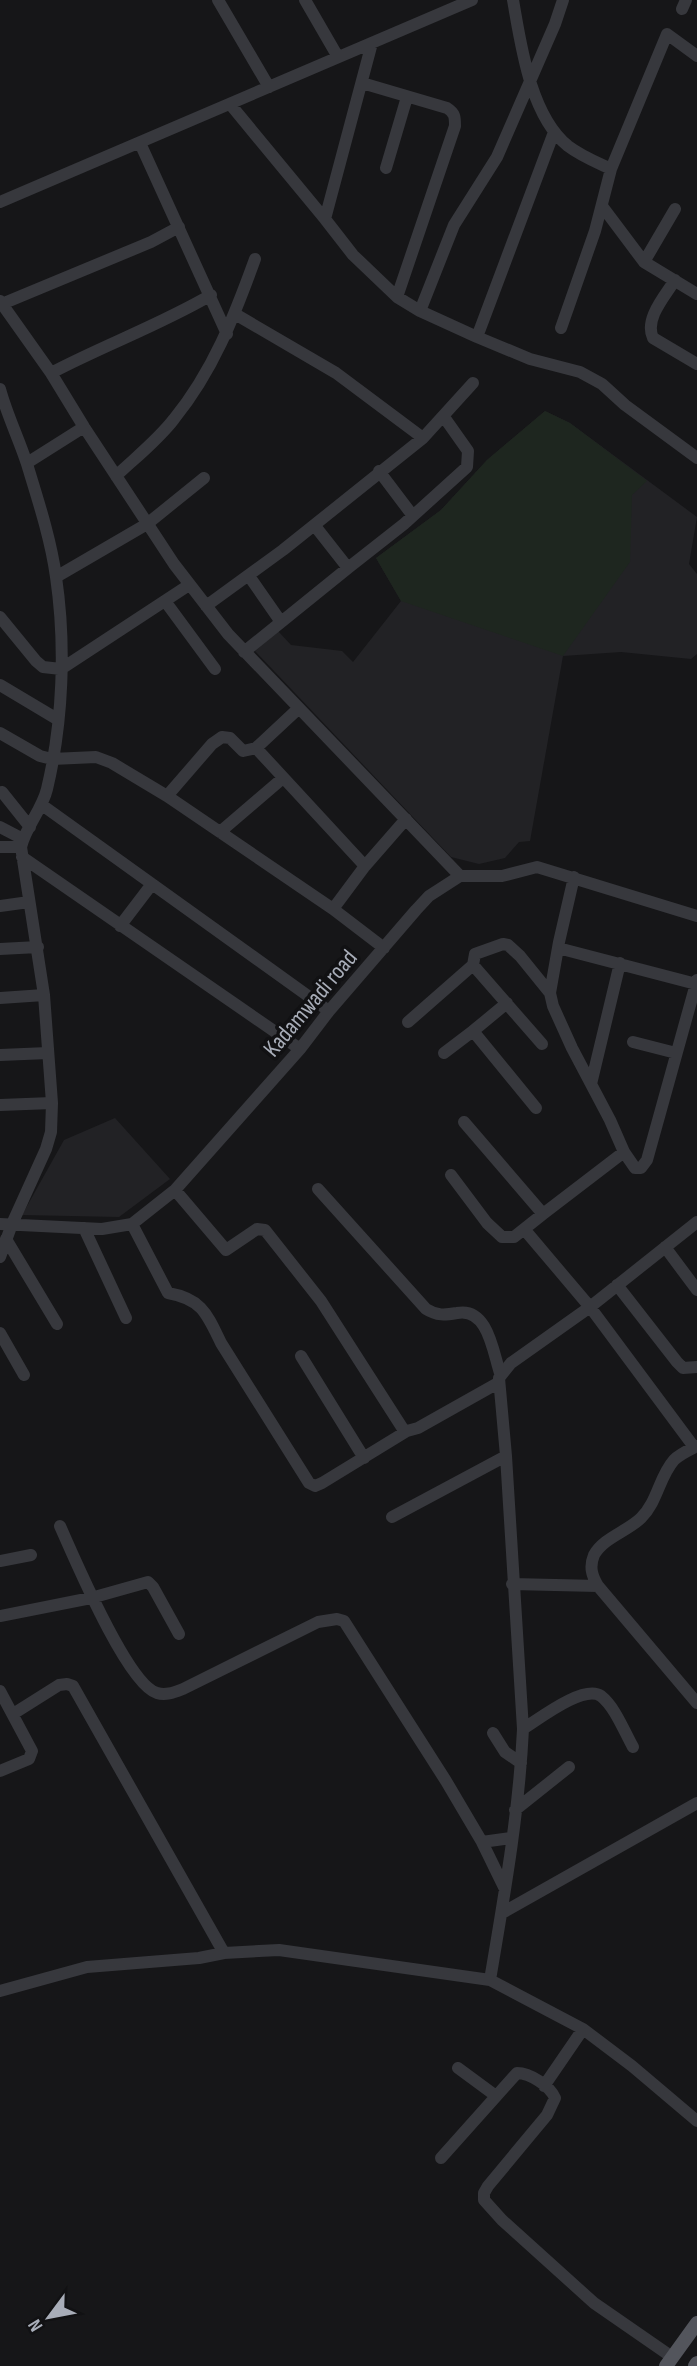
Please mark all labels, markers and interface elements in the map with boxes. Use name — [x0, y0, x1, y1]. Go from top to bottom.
street label: Kadamwadi road — [257, 944, 364, 1063]
north arrow — [14, 2282, 84, 2352]
text: N — [23, 2315, 48, 2336]

